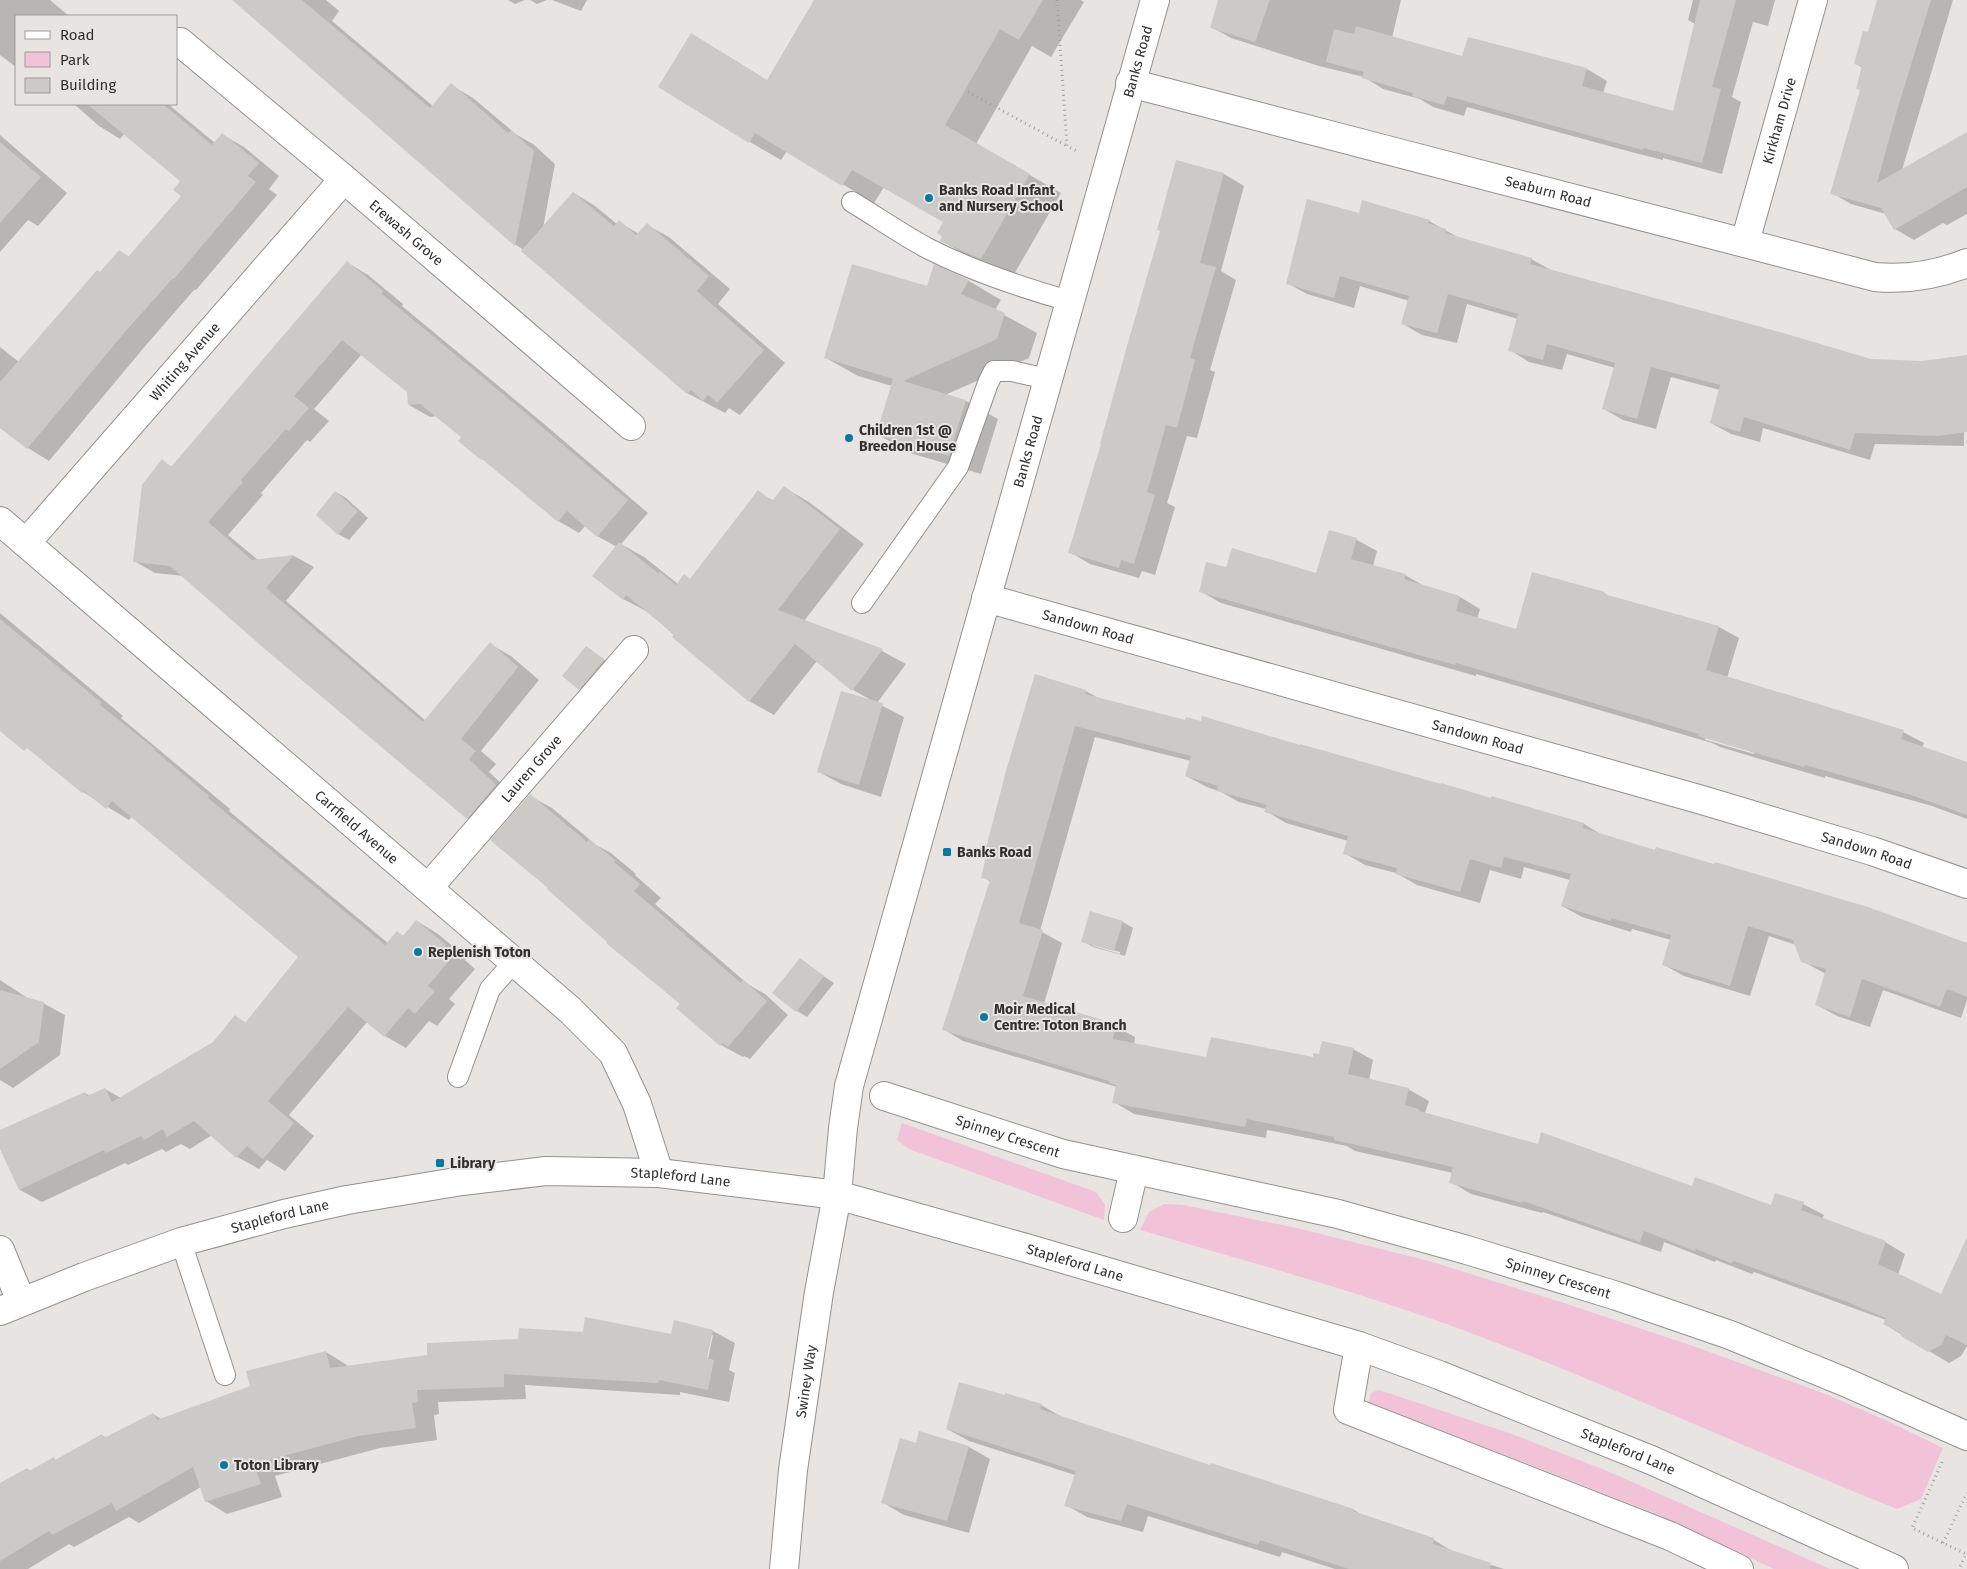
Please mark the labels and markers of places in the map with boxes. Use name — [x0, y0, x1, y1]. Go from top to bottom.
place label: Banks Road Infant and Nursery School — [939, 182, 1064, 215]
marker: Banks Road Infant and Nursery School — [923, 192, 935, 204]
place label: Children 1st @ Breedon House — [859, 422, 957, 455]
marker: Children 1st @ Breedon House — [843, 432, 855, 444]
place label: Banks Road — [957, 844, 1032, 861]
marker: Banks Road — [941, 846, 953, 858]
place label: Replenish Toton — [428, 944, 531, 961]
marker: Replenish Toton — [412, 946, 424, 958]
place label: Moir Medical Centre: Toton Branch — [994, 1001, 1127, 1034]
marker: Moir Medical Centre: Toton Branch — [978, 1011, 990, 1023]
place label: Library — [450, 1155, 496, 1172]
marker: Library — [434, 1157, 446, 1169]
place label: Toton Library — [234, 1457, 320, 1474]
marker: Toton Library — [218, 1459, 230, 1471]

